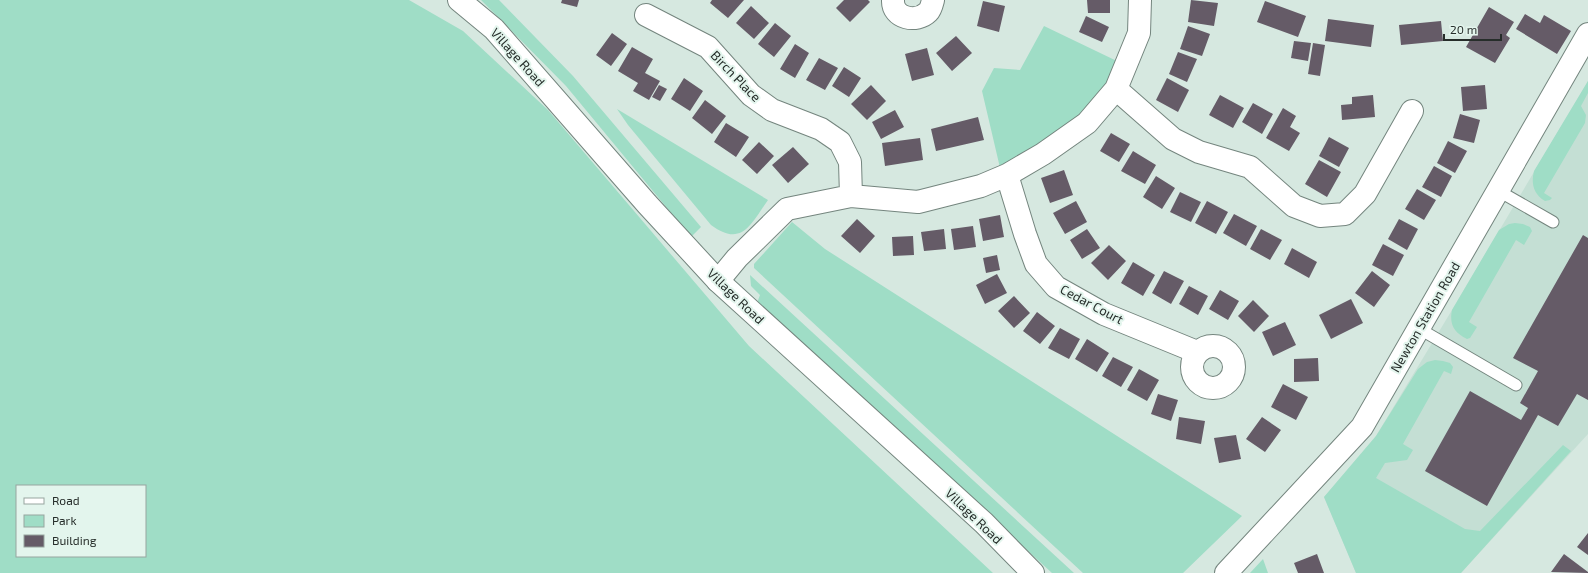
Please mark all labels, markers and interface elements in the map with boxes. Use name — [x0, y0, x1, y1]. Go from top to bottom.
scale bar — [1444, 16, 1501, 42]
text: 20 m — [1450, 22, 1477, 36]
street label: Village Road — [488, 25, 548, 89]
street label: Birch Place — [708, 47, 764, 105]
street label: Newton Station Road — [1387, 259, 1463, 375]
street label: Village Road — [704, 265, 768, 327]
street label: Cedar Court — [1058, 281, 1126, 327]
legend — [16, 485, 146, 557]
street label: Village Road — [942, 485, 1006, 547]
text: Road — [52, 493, 80, 507]
text: Park — [52, 513, 77, 527]
text: Building — [52, 533, 97, 547]

